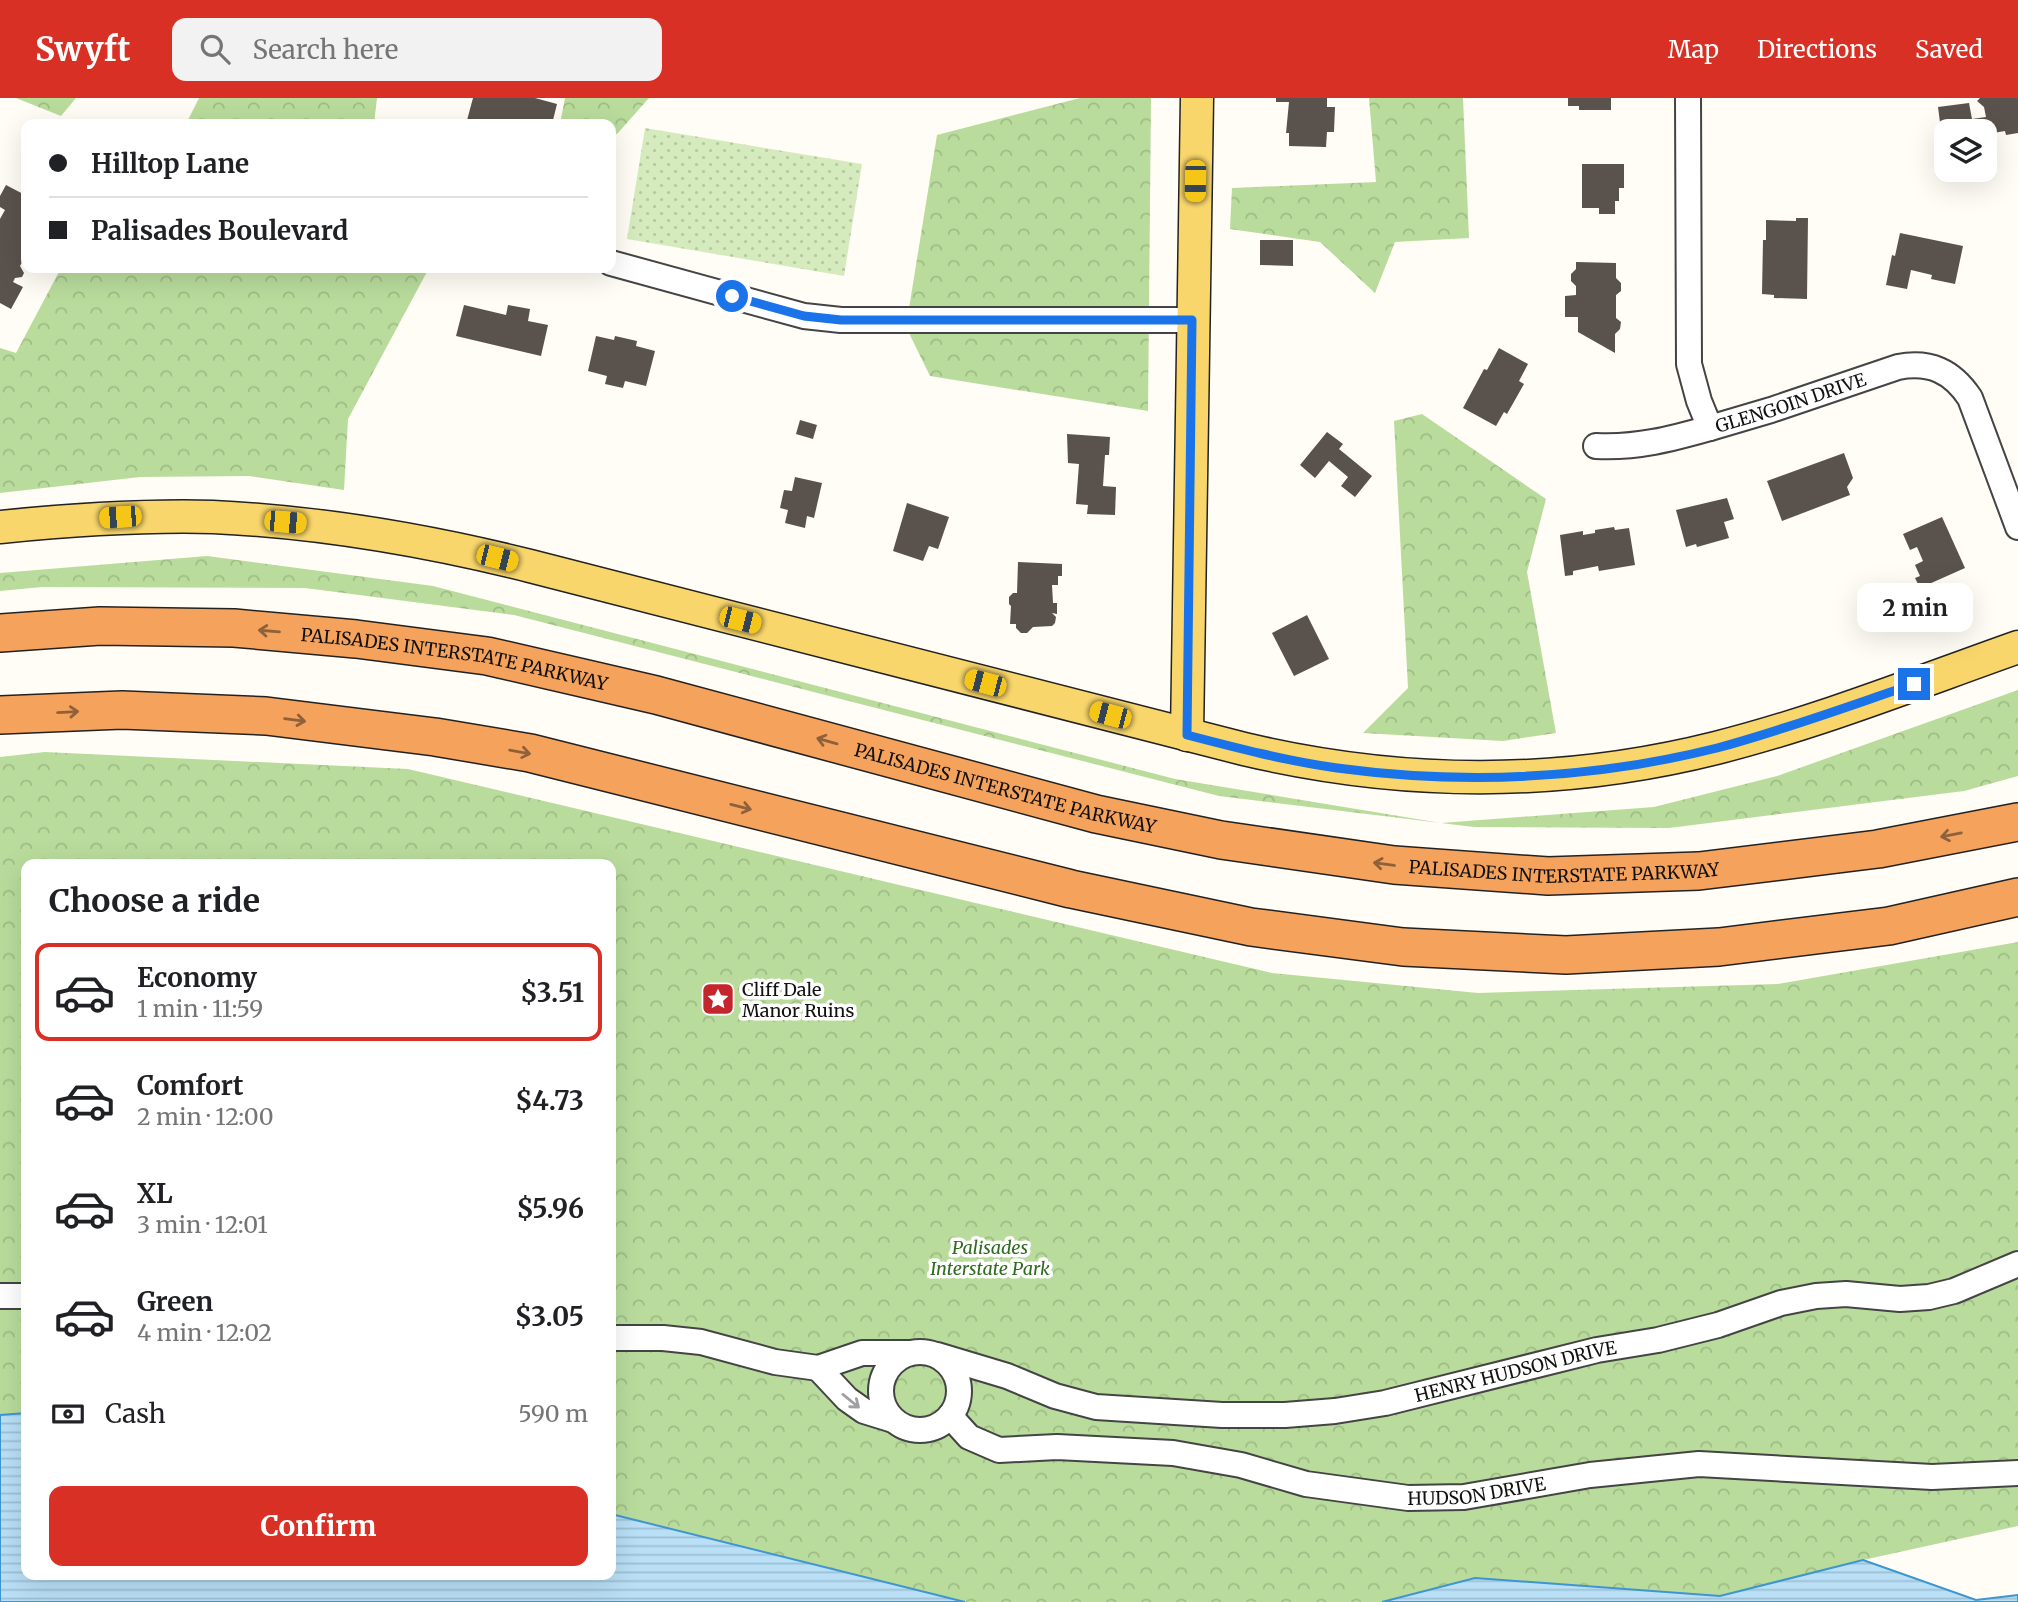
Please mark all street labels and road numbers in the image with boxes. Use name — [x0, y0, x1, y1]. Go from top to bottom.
street label: GLENGOIN DRIVE — [1713, 367, 1869, 437]
street label: PALISADES INTERSTATE PARKWAY — [300, 623, 610, 695]
street label: PALISADES INTERSTATE PARKWAY — [852, 738, 1159, 838]
street label: PALISADES INTERSTATE PARKWAY — [1408, 855, 1721, 888]
street label: HENRY HUDSON DRIVE — [1412, 1335, 1619, 1407]
street label: HUDSON DRIVE — [1407, 1471, 1548, 1510]

